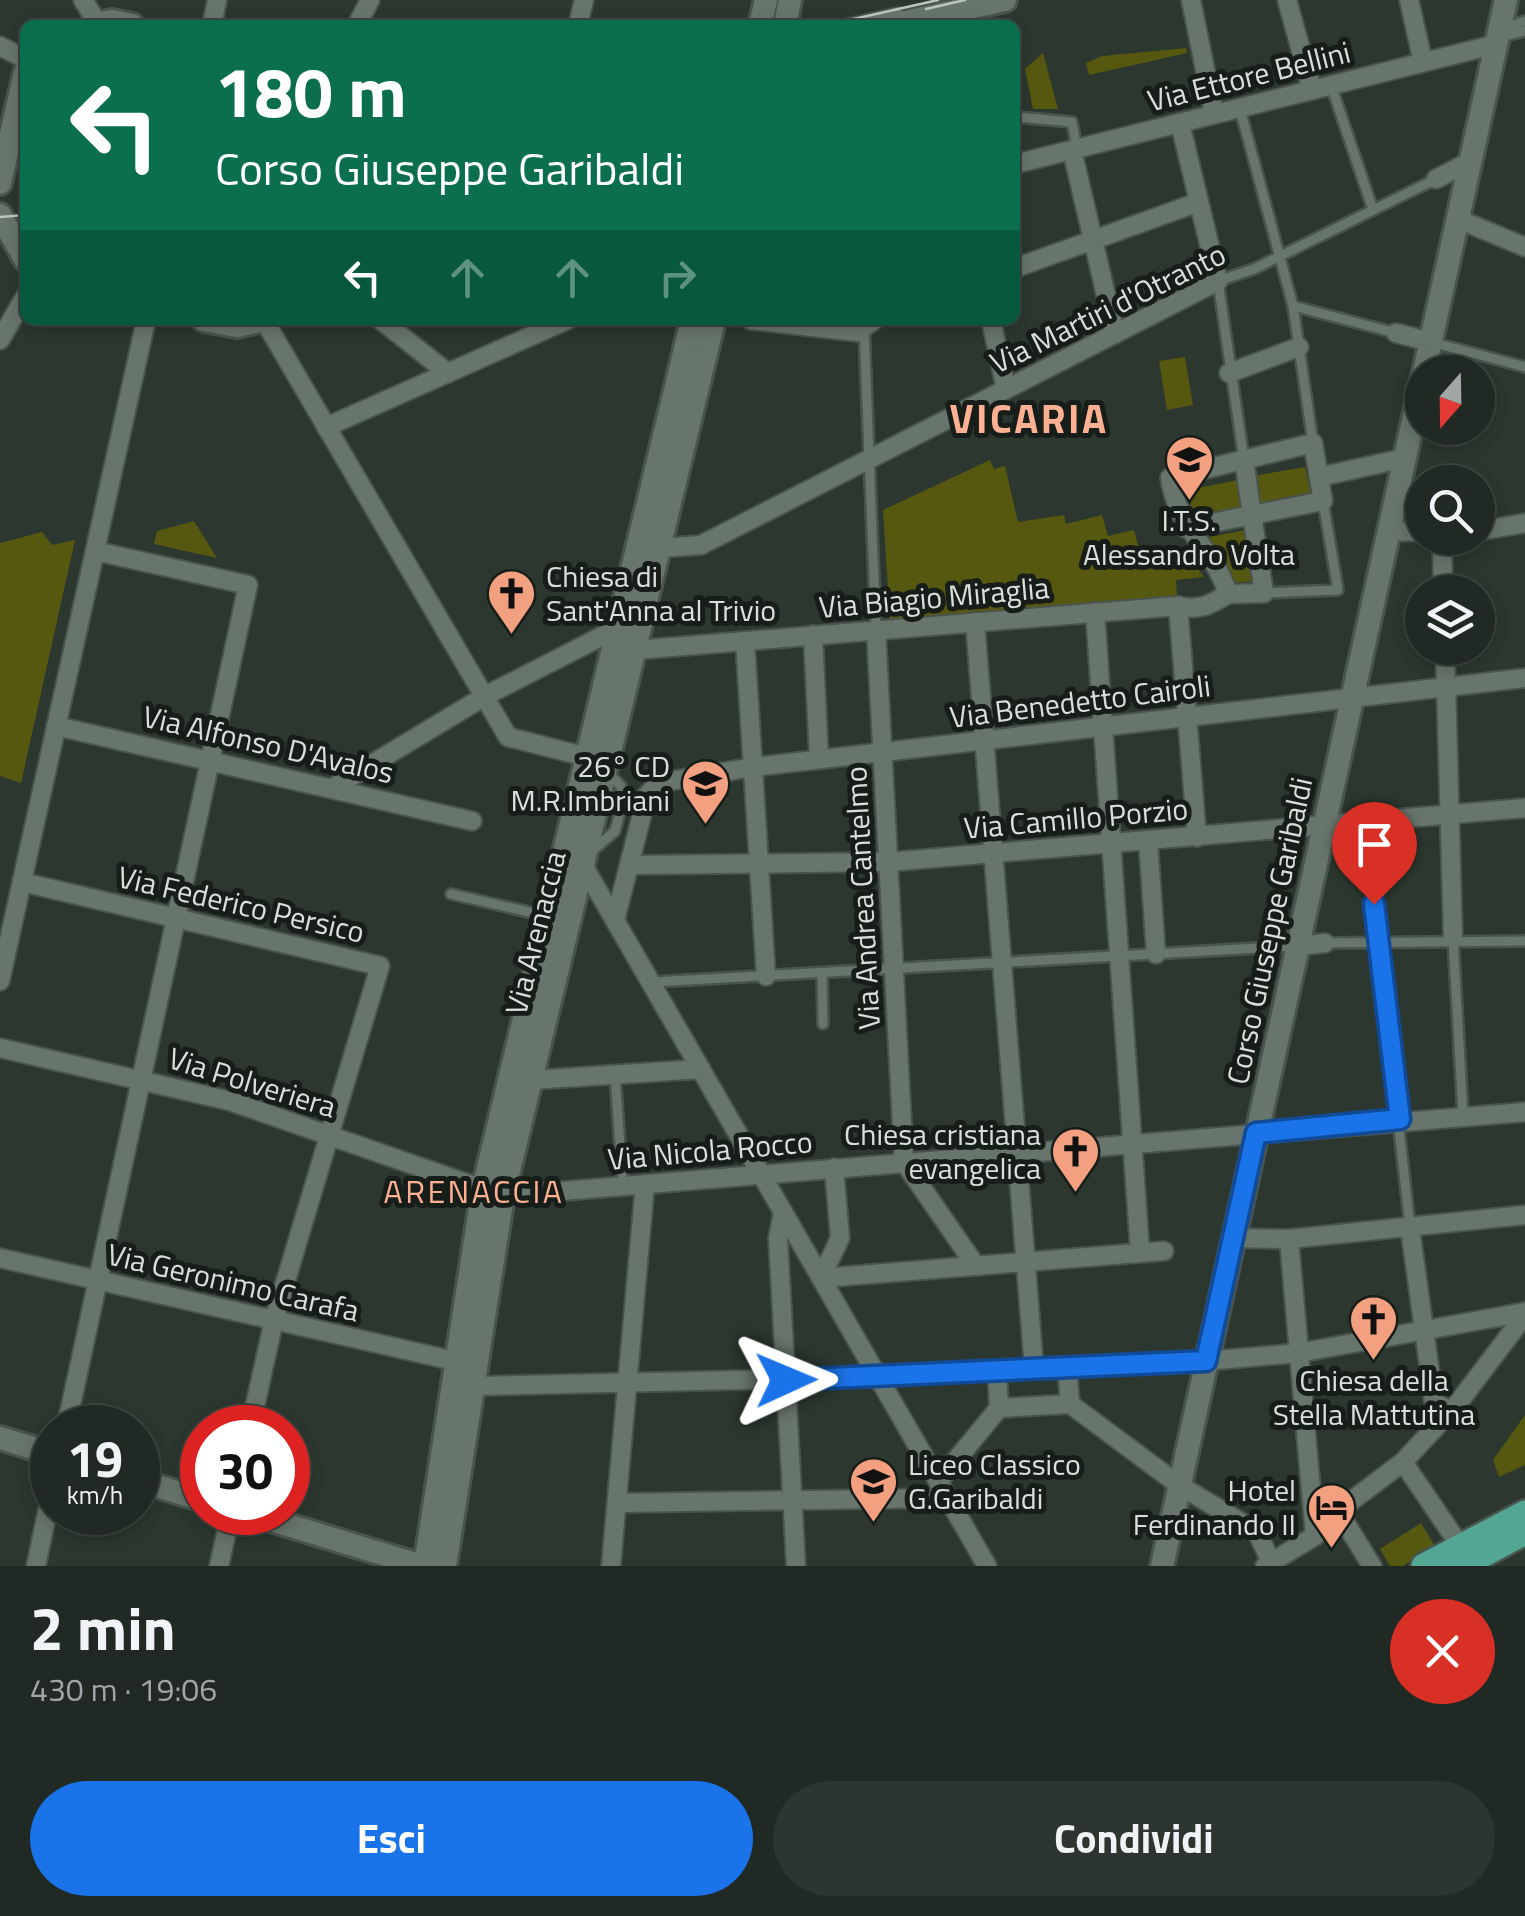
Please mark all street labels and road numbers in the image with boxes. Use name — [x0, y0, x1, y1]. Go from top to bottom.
street label: Via Ettore Bellini — [1143, 29, 1355, 123]
street label: Via Martiri d'Otranto — [982, 231, 1233, 385]
street label: Via Biagio Miraglia — [817, 564, 1051, 630]
street label: Via Benedetto Cairoli — [947, 662, 1213, 740]
street label: Via Alfonso D'Avalos — [138, 693, 398, 795]
street label: Via Andrea Cantelmo — [832, 765, 892, 1031]
street label: Corso Giuseppe Garibaldi — [1214, 773, 1324, 1089]
street label: Via Camillo Porzio — [962, 785, 1190, 851]
street label: Via Arenaccia — [492, 846, 578, 1020]
street label: Via Federico Persico — [113, 853, 369, 955]
street label: Via Polveriera — [163, 1035, 342, 1129]
street label: Via Nicola Rocco — [606, 1118, 814, 1182]
street label: Via Geronimo Carafa — [103, 1231, 364, 1333]

